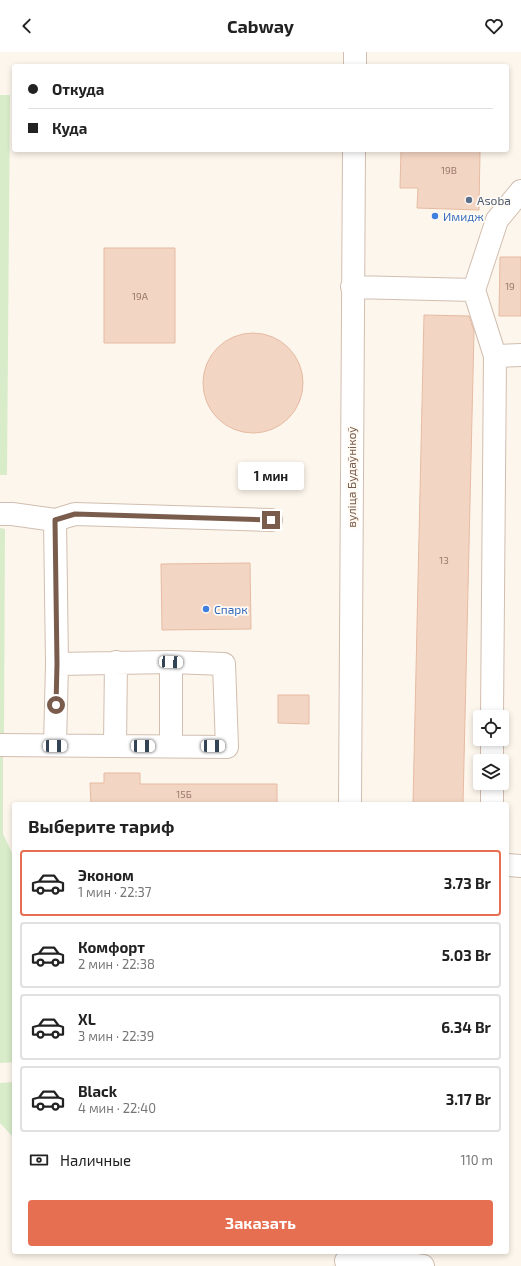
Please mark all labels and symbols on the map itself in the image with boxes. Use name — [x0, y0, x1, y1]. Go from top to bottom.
house number: 19В — [441, 164, 457, 176]
place label: Asoba — [477, 193, 511, 207]
marker: Asoba — [464, 195, 474, 205]
place label: Имидж — [443, 209, 484, 223]
marker: Имидж — [430, 211, 440, 221]
house number: 19 — [505, 280, 515, 292]
house number: 19А — [132, 290, 149, 302]
street label: вуліца Будаўнікоў — [344, 426, 359, 528]
callout: 1 мин — [238, 462, 304, 490]
route end — [262, 511, 280, 529]
house number: 13 — [439, 554, 449, 566]
place label: Спарк — [214, 602, 248, 616]
marker: Спарк — [201, 604, 211, 614]
car — [159, 655, 183, 669]
route start — [47, 696, 65, 714]
car — [43, 740, 67, 752]
car — [131, 740, 155, 752]
car — [201, 740, 225, 752]
house number: 15Б — [176, 788, 192, 800]

